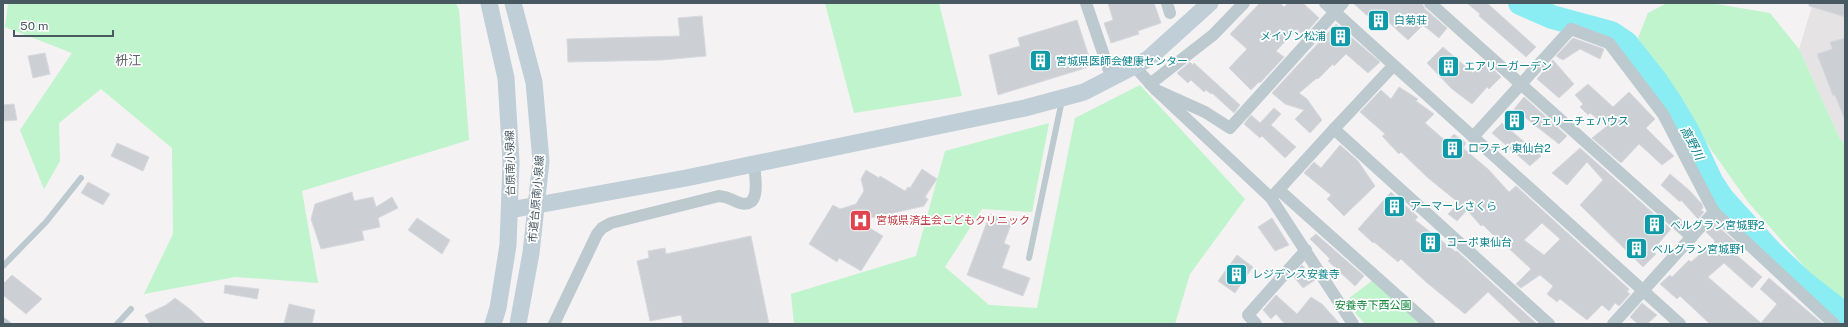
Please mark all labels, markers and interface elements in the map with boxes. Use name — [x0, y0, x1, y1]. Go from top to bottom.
building icon: 白菊荘 — [1365, 7, 1391, 33]
scale bar — [14, 12, 113, 38]
place label: 白菊荘 — [1394, 14, 1427, 26]
text: 50 m — [20, 19, 48, 33]
building icon: メイゾン松浦 — [1328, 23, 1354, 49]
place label: メイゾン松浦 — [1260, 30, 1326, 42]
building icon: 宮城県医師会健康センター — [1027, 48, 1053, 74]
district label: 枡江 — [115, 53, 141, 68]
building icon: エアリーガーデン — [1435, 53, 1461, 79]
place label: 宮城県医師会健康センター — [1056, 55, 1188, 67]
place label: エアリーガーデン — [1464, 60, 1552, 72]
building icon: フェリーチェハウス — [1502, 108, 1528, 134]
place label: フェリーチェハウス — [1530, 115, 1629, 127]
water label: 高野川 — [1677, 124, 1708, 164]
street label: 台原南小泉線 — [503, 130, 517, 196]
building icon: ロフティ東仙台2 — [1439, 135, 1465, 161]
place label: ロフティ東仙台2 — [1468, 142, 1551, 154]
street label: 市道台原南小泉線 — [526, 155, 546, 243]
building icon: アーマーレさくら — [1381, 193, 1407, 219]
place label: アーマーレさくら — [1410, 200, 1497, 212]
hospital icon: 宮城県済生会こどもクリニック — [847, 207, 873, 233]
building icon: ベルグラン宮城野2 — [1642, 212, 1668, 238]
place label: 宮城県済生会こどもクリニック — [876, 214, 1030, 226]
place label: ベルグラン宮城野2 — [1670, 219, 1765, 231]
building icon: コーポ東仙台 — [1417, 229, 1443, 255]
place label: コーポ東仙台 — [1446, 236, 1512, 248]
building icon: ベルグラン宮城野1 — [1624, 236, 1650, 262]
place label: ベルグラン宮城野1 — [1652, 243, 1744, 255]
building icon: レジデンス安養寺 — [1223, 261, 1249, 287]
place label: レジデンス安養寺 — [1252, 268, 1340, 280]
park label: 安養寺下西公園 — [1335, 299, 1412, 311]

